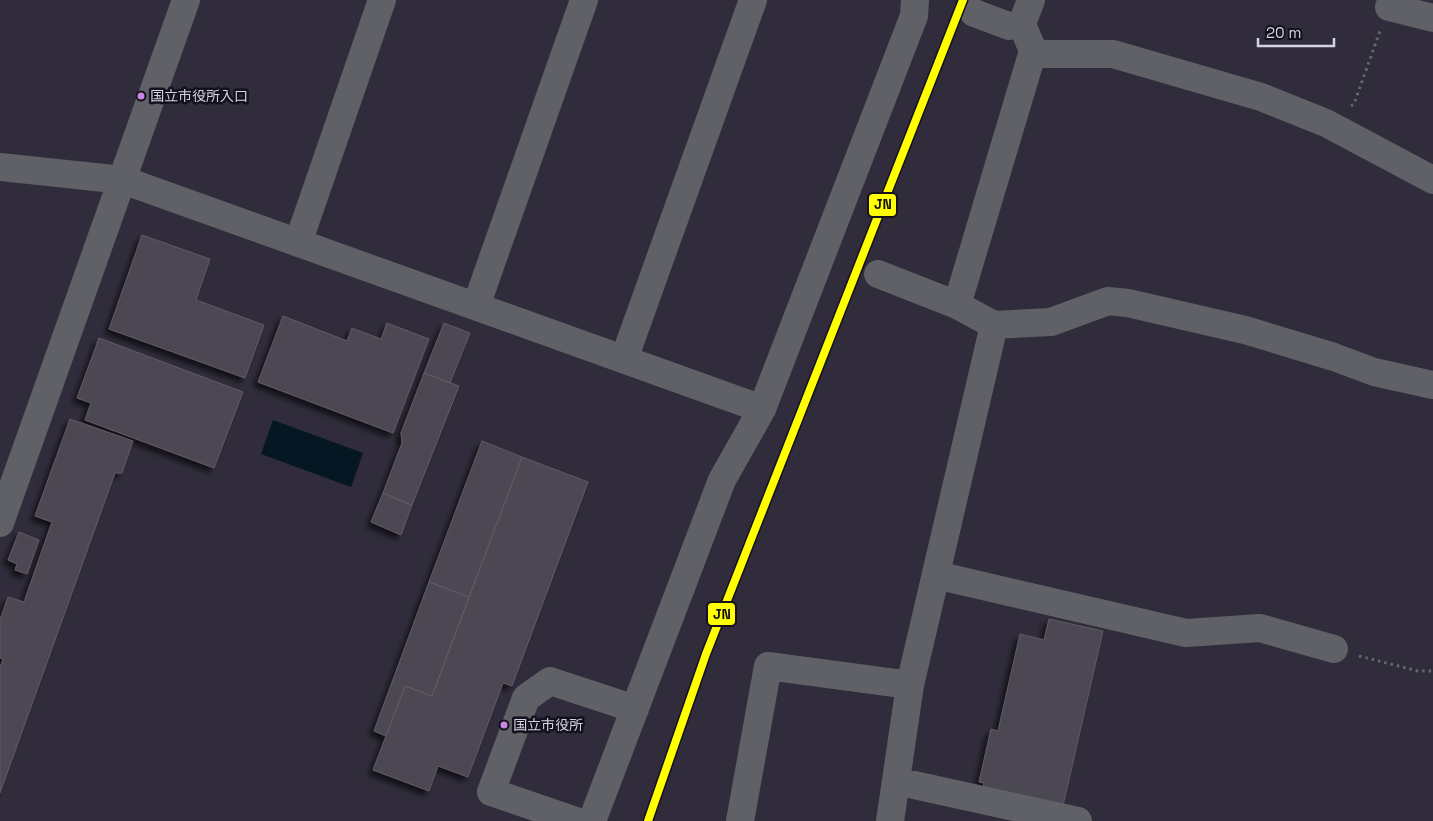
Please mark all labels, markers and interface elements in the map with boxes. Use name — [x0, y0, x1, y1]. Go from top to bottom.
scale bar — [1258, 15, 1334, 47]
text: 20 m — [1266, 23, 1301, 42]
place label: 国立市役所入口 — [150, 87, 248, 105]
marker: 国立市役所入口 — [136, 91, 146, 101]
line badge: JN — [868, 193, 897, 217]
text: JN — [874, 195, 892, 213]
line badge: JN — [707, 602, 736, 626]
text: JN — [713, 605, 731, 623]
place label: 国立市役所 — [513, 716, 583, 734]
marker: 国立市役所 — [499, 720, 509, 730]

